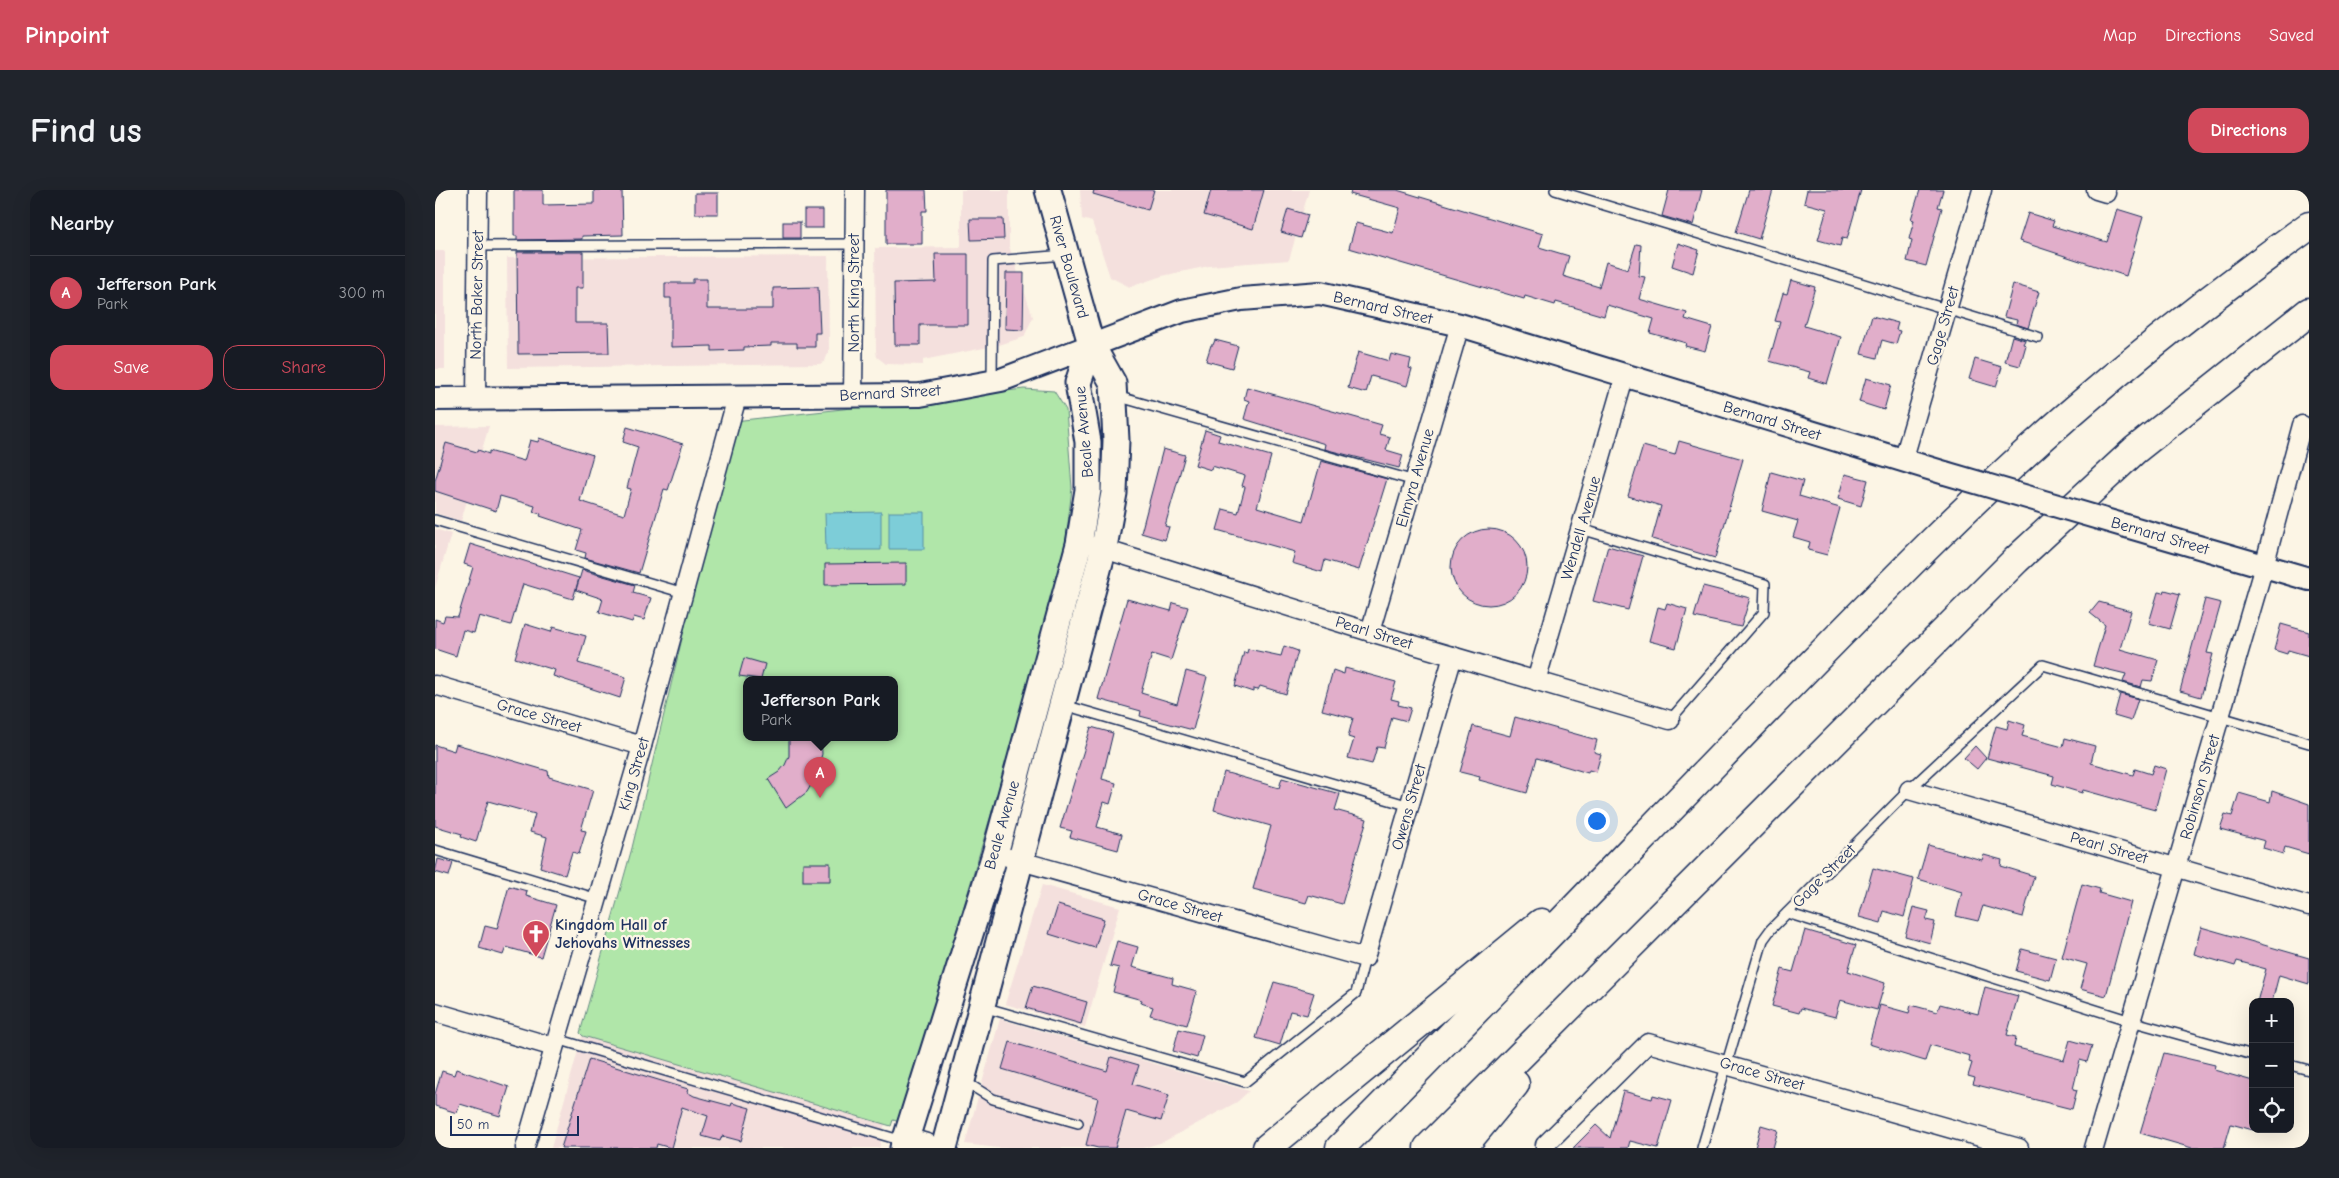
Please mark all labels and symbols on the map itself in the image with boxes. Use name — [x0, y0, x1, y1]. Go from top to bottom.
street label: River Boulevard — [1046, 213, 1092, 321]
street label: North Baker Street — [467, 230, 487, 360]
street label: North King Street — [845, 233, 863, 353]
street label: Gage Street — [1923, 284, 1963, 368]
street label: Bernard Street — [1332, 288, 1435, 328]
street label: Bernard Street — [839, 381, 941, 405]
street label: Beale Avenue — [1071, 385, 1097, 479]
street label: Bernard Street — [1721, 398, 1823, 445]
street label: Elmyra Avenue — [1392, 427, 1438, 529]
street label: Wendell Avenue — [1558, 474, 1604, 582]
street label: Bernard Street — [2109, 513, 2212, 559]
street label: Pearl Street — [1333, 613, 1415, 653]
street label: Grace Street — [495, 695, 584, 737]
street label: Robinson Street — [2176, 732, 2224, 841]
street label: King Street — [615, 735, 653, 813]
pin: A — [804, 757, 836, 798]
street label: Owens Street — [1388, 762, 1430, 852]
street label: Beale Avenue — [981, 778, 1023, 872]
your location — [1584, 808, 1610, 834]
street label: Pearl Street — [2068, 828, 2150, 868]
street label: Gage Street — [1789, 840, 1860, 911]
street label: Grace Street — [1136, 885, 1225, 927]
place label: Kingdom Hall of Jehovahs Witnesses — [555, 916, 690, 952]
church icon: Kingdom Hall of Jehovahs Witnesses — [521, 919, 551, 958]
street label: Grace Street — [1718, 1053, 1807, 1095]
scale bar — [450, 1113, 579, 1136]

